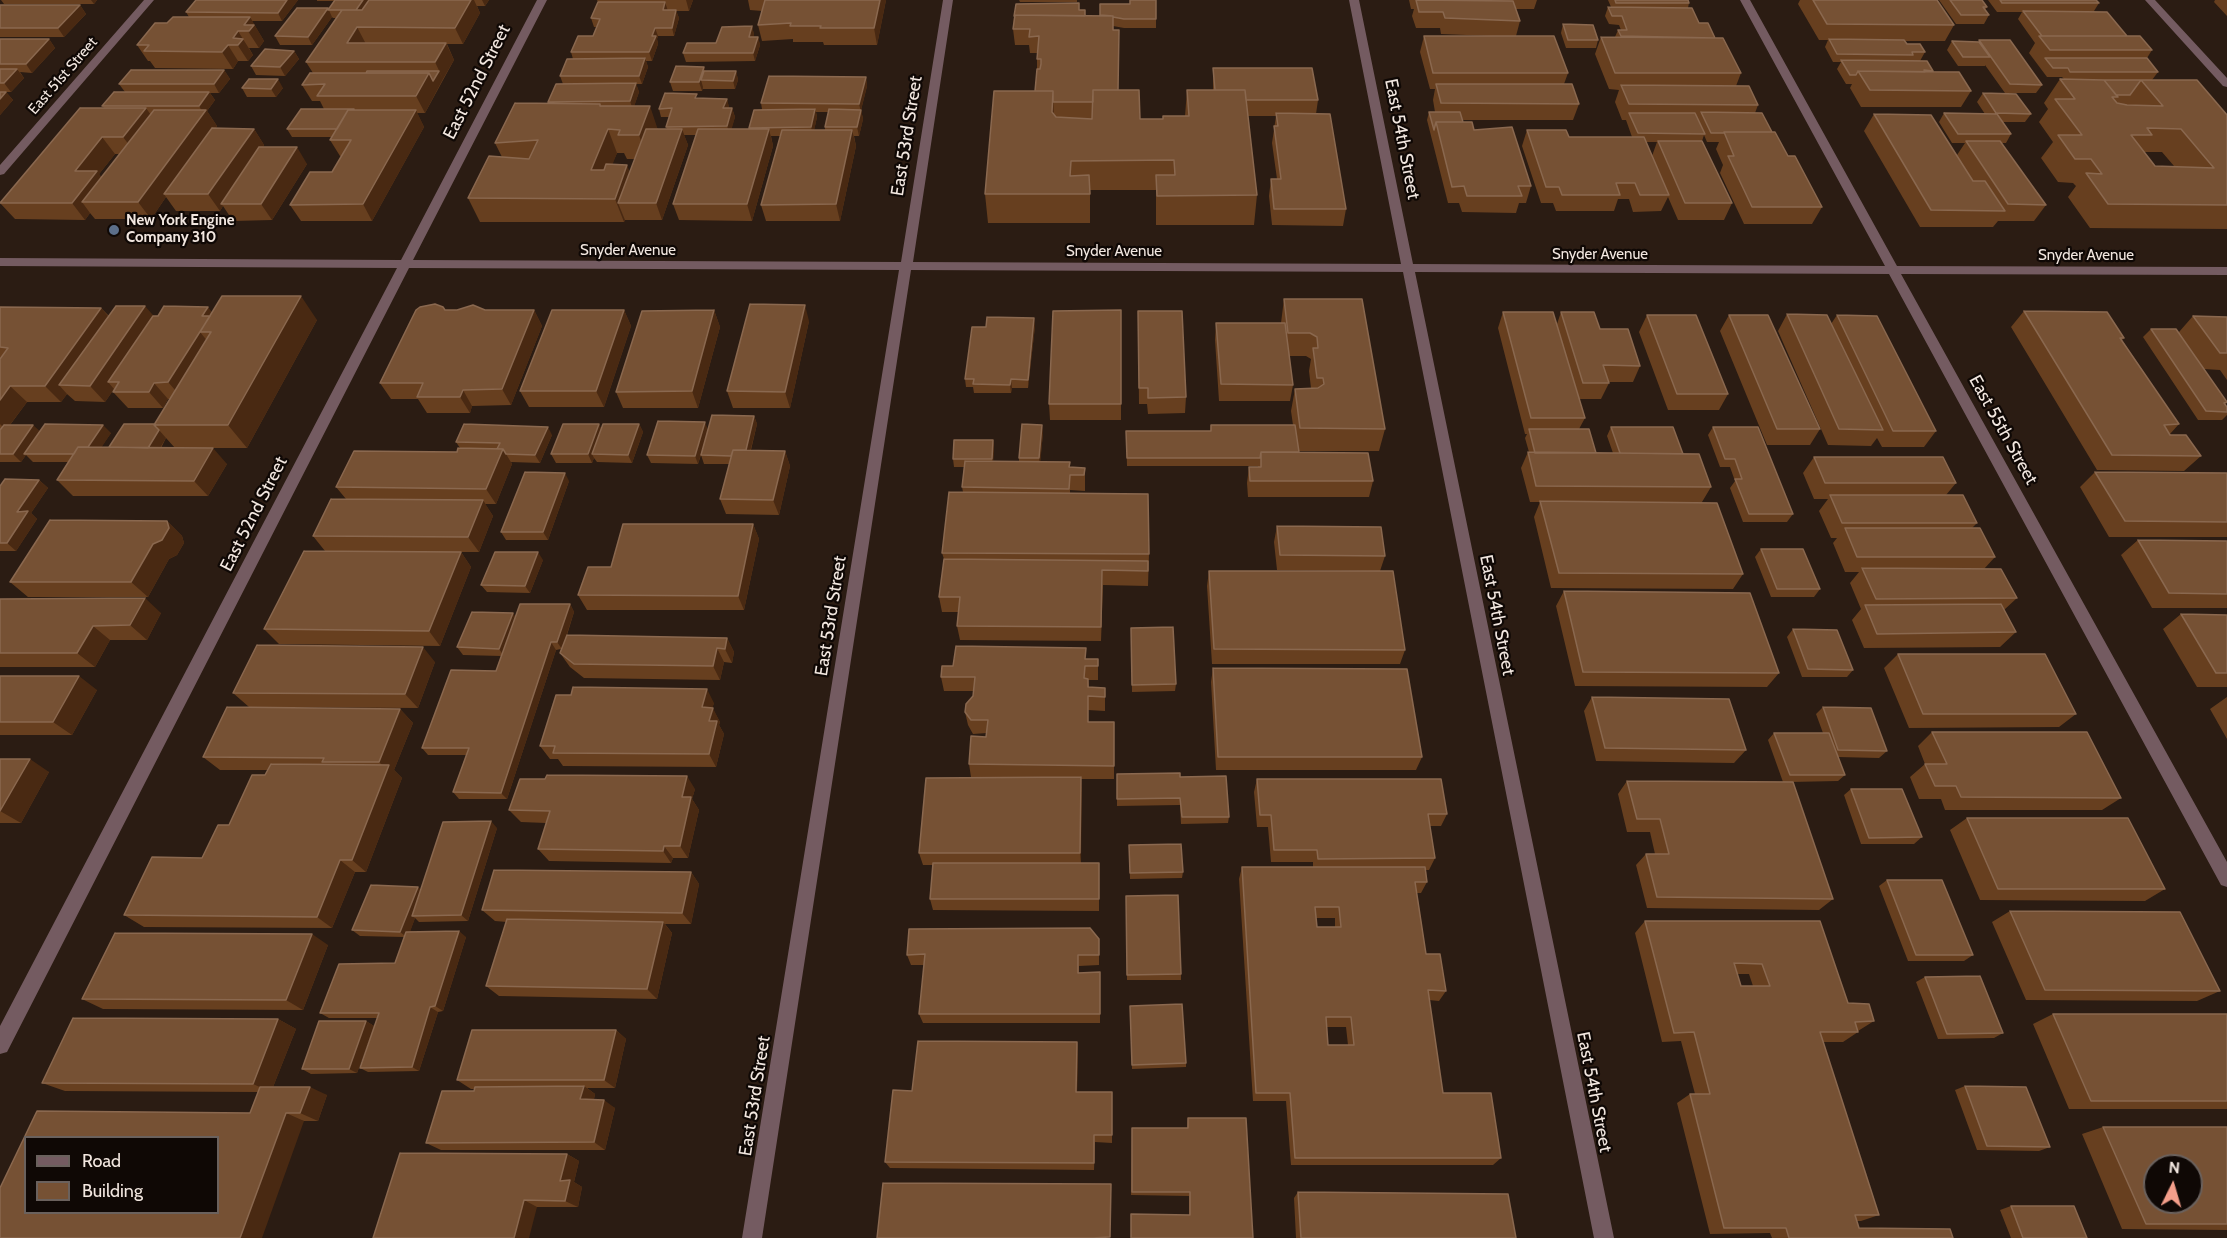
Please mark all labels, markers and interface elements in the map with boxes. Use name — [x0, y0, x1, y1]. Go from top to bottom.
street label: East 52nd Street — [439, 21, 515, 143]
street label: East 51st Street — [25, 34, 101, 118]
street label: East 53rd Street — [887, 74, 927, 198]
street label: East 54th Street — [1380, 77, 1424, 201]
place label: New York Engine Company 310 — [126, 212, 235, 247]
marker: New York Engine Company 310 — [107, 223, 121, 237]
street label: Snyder Avenue — [580, 242, 676, 260]
street label: Snyder Avenue — [1066, 243, 1162, 261]
street label: Snyder Avenue — [1552, 246, 1648, 264]
street label: Snyder Avenue — [2038, 247, 2134, 265]
street label: East 55th Street — [1964, 372, 2042, 488]
street label: East 52nd Street — [216, 453, 292, 575]
street label: East 54th Street — [1475, 553, 1519, 677]
street label: East 53rd Street — [811, 554, 851, 678]
street label: East 54th Street — [1572, 1030, 1616, 1154]
street label: East 53rd Street — [735, 1034, 775, 1158]
legend — [24, 1136, 219, 1214]
text: Road — [82, 1150, 121, 1172]
north arrow — [2143, 1154, 2203, 1214]
text: N — [2168, 1158, 2181, 1178]
text: Building — [82, 1180, 143, 1202]

